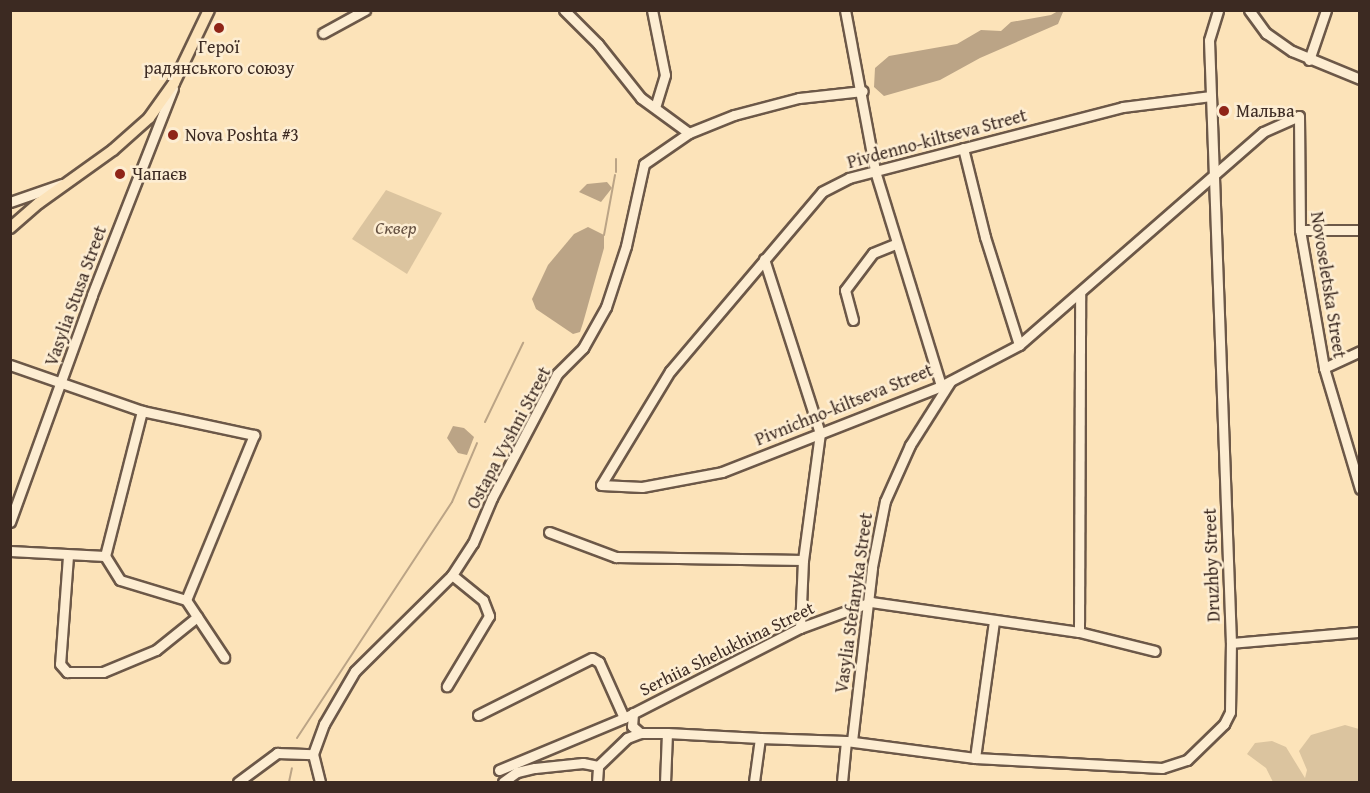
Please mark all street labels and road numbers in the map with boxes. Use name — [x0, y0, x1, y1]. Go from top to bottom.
street label: Pivdenno-kiltseva Street — [845, 105, 1029, 173]
street label: Novoseletska Street — [1306, 210, 1350, 360]
street label: Vasylia Stusa Street — [41, 223, 111, 369]
street label: Pivnichno-kiltseva Street — [752, 359, 936, 451]
street label: Ostapa Vyshni Street — [462, 363, 556, 513]
street label: Druzhby Street — [1199, 508, 1225, 622]
street label: Vasylia Stefanyka Street — [831, 511, 877, 695]
street label: Serhiia Shelukhina Street — [636, 597, 818, 701]

